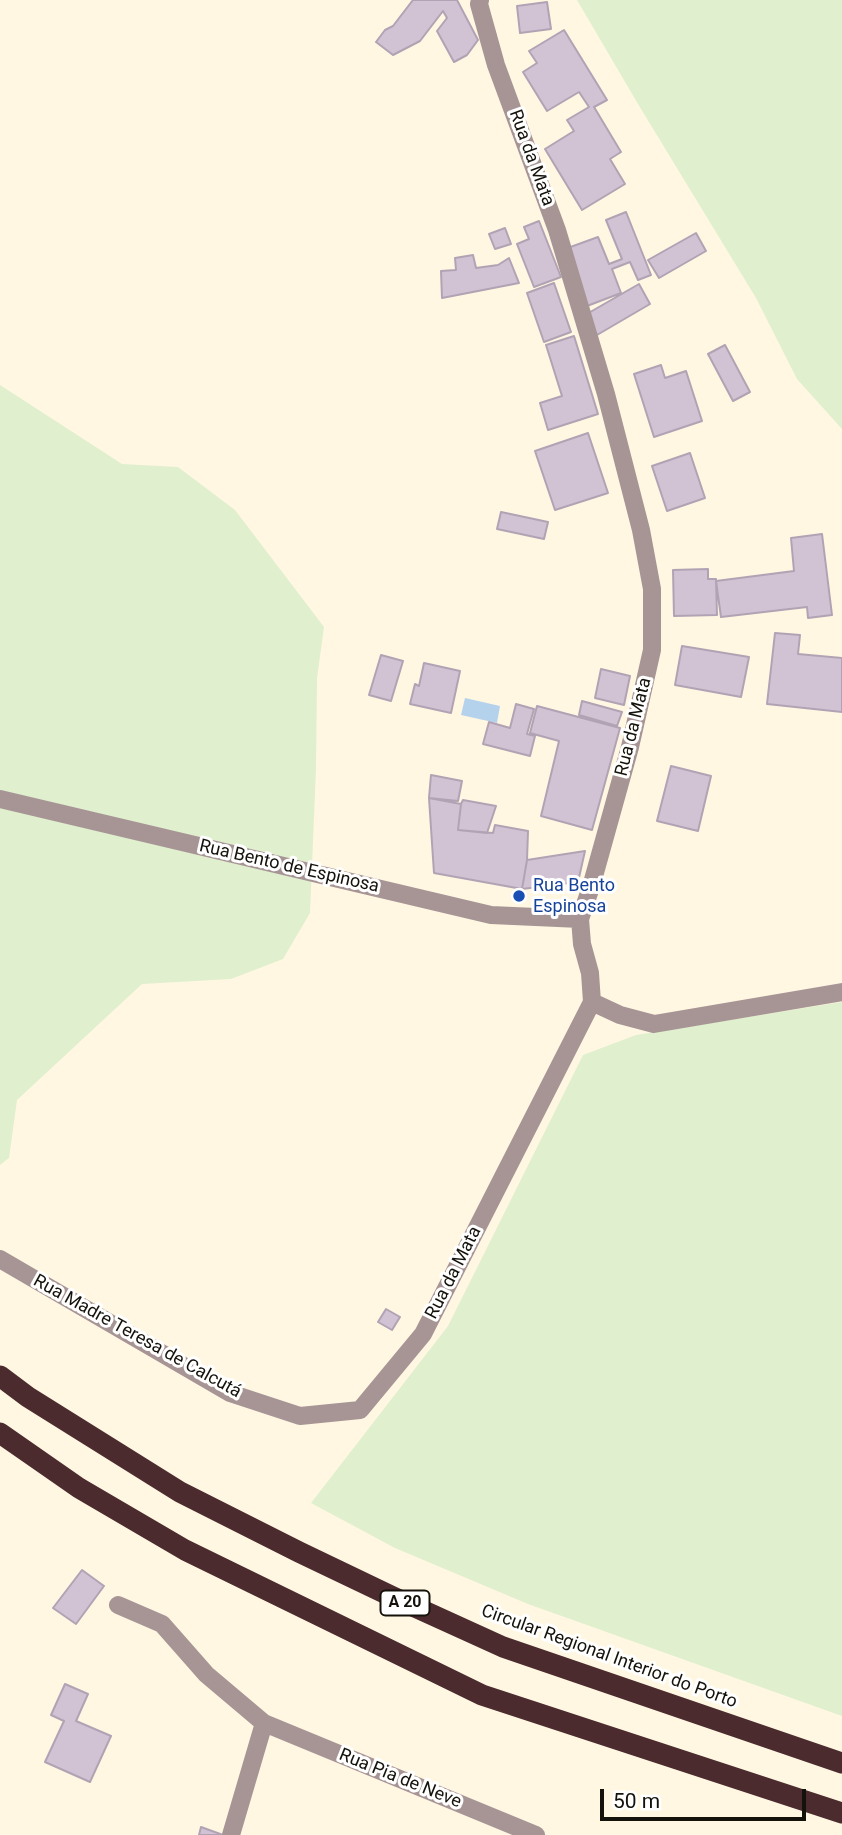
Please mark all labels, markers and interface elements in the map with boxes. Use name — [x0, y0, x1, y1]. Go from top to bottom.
street label: Rua da Mata — [504, 107, 558, 209]
street label: Rua da Mata — [611, 675, 657, 779]
street label: Rua Bento de Espinosa — [197, 836, 381, 898]
place label: Rua Bento Espinosa — [533, 875, 615, 917]
marker: Rua Bento Espinosa — [511, 888, 527, 904]
street label: Rua da Mata — [421, 1223, 487, 1323]
street label: Rua Madre Teresa de Calcutá — [29, 1271, 245, 1403]
road number: A 20 — [380, 1590, 430, 1616]
street label: Circular Regional Interior do Porto — [478, 1601, 740, 1713]
street label: Rua Pia de Neve — [336, 1745, 464, 1813]
scale bar — [604, 1776, 810, 1820]
text: 50 m — [613, 1789, 660, 1813]

